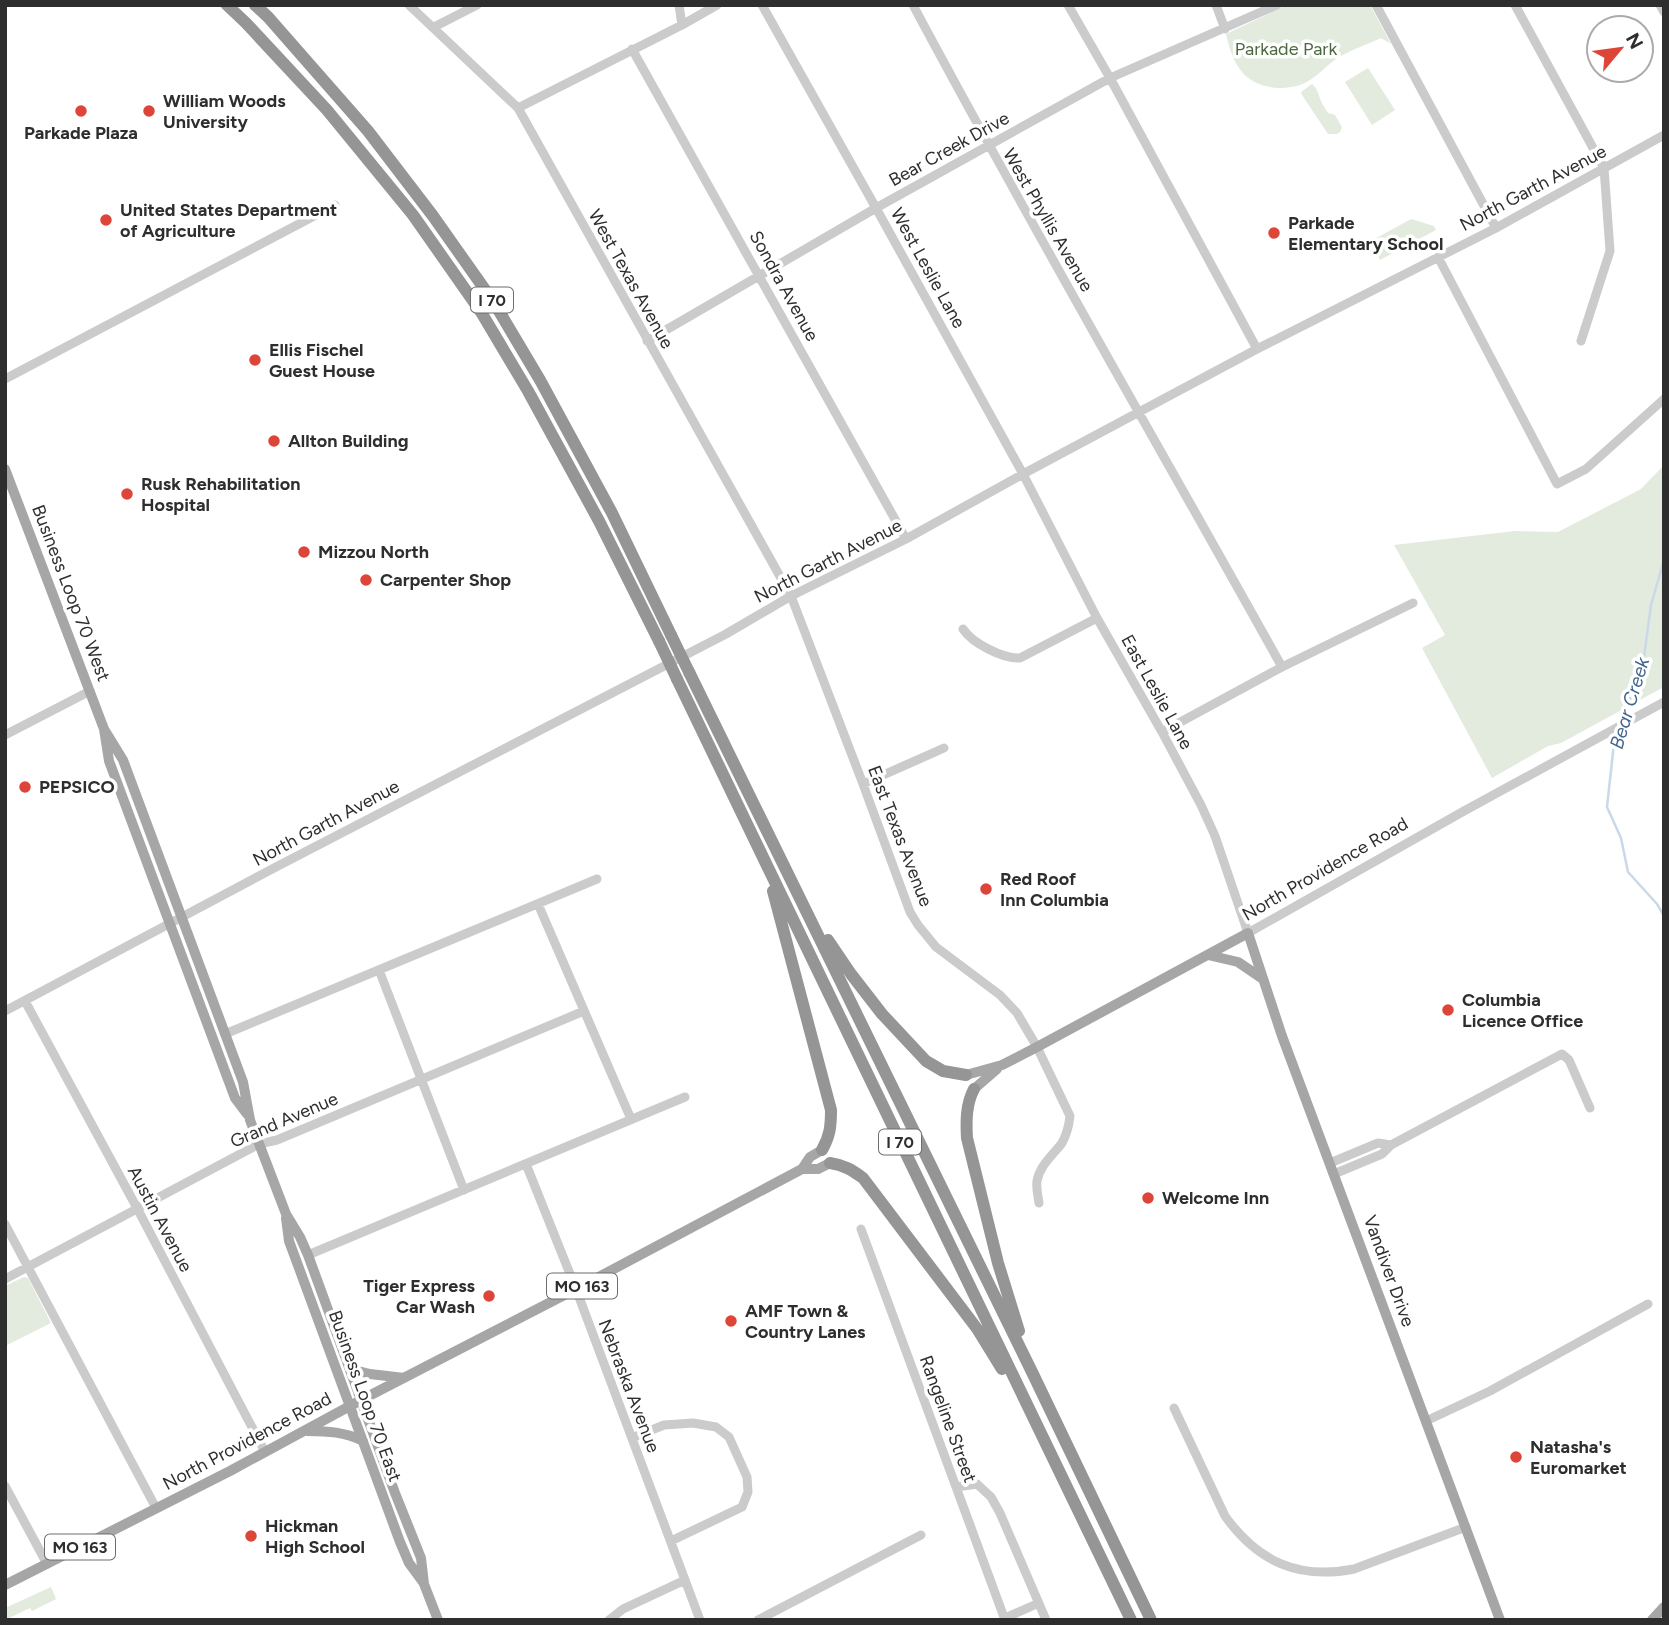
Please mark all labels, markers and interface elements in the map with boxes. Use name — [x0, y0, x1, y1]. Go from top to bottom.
north arrow — [1585, 14, 1655, 84]
text: N — [1621, 29, 1648, 53]
park label: Parkade Park — [1235, 38, 1337, 60]
place label: William Woods University — [163, 90, 286, 133]
marker: Parkade Plaza — [73, 103, 89, 119]
marker: William Woods University — [141, 103, 157, 119]
street label: Bear Creek Drive — [885, 107, 1013, 191]
place label: Parkade Plaza — [24, 122, 138, 144]
street label: North Garth Avenue — [1456, 140, 1610, 236]
street label: West Phyllis Avenue — [998, 145, 1098, 296]
place label: United States Department of Agriculture — [120, 199, 337, 242]
street label: West Leslie Lane — [886, 204, 970, 332]
street label: West Texas Avenue — [584, 205, 679, 353]
marker: United States Department of Agriculture — [98, 212, 114, 228]
place label: Parkade Elementary School — [1288, 212, 1443, 255]
marker: Parkade Elementary School — [1266, 225, 1282, 241]
street label: Sondra Avenue — [745, 227, 823, 345]
road number: I 70 — [471, 288, 513, 312]
place label: Ellis Fischel Guest House — [269, 339, 375, 382]
marker: Ellis Fischel Guest House — [247, 352, 263, 368]
place label: Allton Building — [288, 430, 409, 452]
marker: Allton Building — [266, 433, 282, 449]
place label: Rusk Rehabilitation Hospital — [141, 473, 301, 516]
marker: Rusk Rehabilitation Hospital — [119, 486, 135, 502]
street label: Business Loop 70 West — [27, 502, 115, 685]
street label: North Garth Avenue — [750, 514, 906, 608]
place label: Mizzou North — [318, 541, 429, 563]
marker: Mizzou North — [296, 544, 312, 560]
place label: Carpenter Shop — [380, 569, 511, 591]
marker: Carpenter Shop — [358, 572, 374, 588]
street label: East Leslie Lane — [1116, 631, 1198, 753]
water label: Bear Creek — [1605, 654, 1655, 752]
street label: East Texas Avenue — [863, 762, 937, 910]
street label: North Garth Avenue — [249, 775, 403, 871]
place label: PEPSICO — [39, 776, 115, 798]
marker: PEPSICO — [17, 779, 33, 795]
street label: North Providence Road — [1238, 813, 1412, 925]
place label: Red Roof Inn Columbia — [1000, 868, 1109, 911]
marker: Red Roof Inn Columbia — [978, 881, 994, 897]
place label: Columbia Licence Office — [1462, 989, 1583, 1032]
marker: Columbia Licence Office — [1440, 1002, 1456, 1018]
street label: Grand Avenue — [227, 1087, 341, 1153]
road number: I 70 — [879, 1130, 921, 1154]
street label: Austin Avenue — [123, 1162, 197, 1276]
place label: Welcome Inn — [1162, 1187, 1269, 1209]
marker: Welcome Inn — [1140, 1190, 1156, 1206]
street label: Vandiver Drive — [1359, 1212, 1419, 1330]
road number: MO 163 — [547, 1274, 617, 1298]
place label: Tiger Express Car Wash — [363, 1275, 476, 1318]
marker: Tiger Express Car Wash — [481, 1288, 497, 1304]
place label: AMF Town & Country Lanes — [745, 1300, 866, 1343]
street label: Business Loop 70 East — [324, 1307, 406, 1485]
marker: AMF Town & Country Lanes — [723, 1313, 739, 1329]
street label: Nebraska Avenue — [593, 1316, 665, 1456]
street label: Rangeline Street — [915, 1352, 981, 1486]
street label: North Providence Road — [159, 1387, 335, 1495]
place label: Natasha's Euromarket — [1530, 1436, 1627, 1479]
marker: Natasha's Euromarket — [1508, 1449, 1524, 1465]
place label: Hickman High School — [265, 1515, 365, 1558]
marker: Hickman High School — [243, 1528, 259, 1544]
road number: MO 163 — [45, 1534, 115, 1560]

